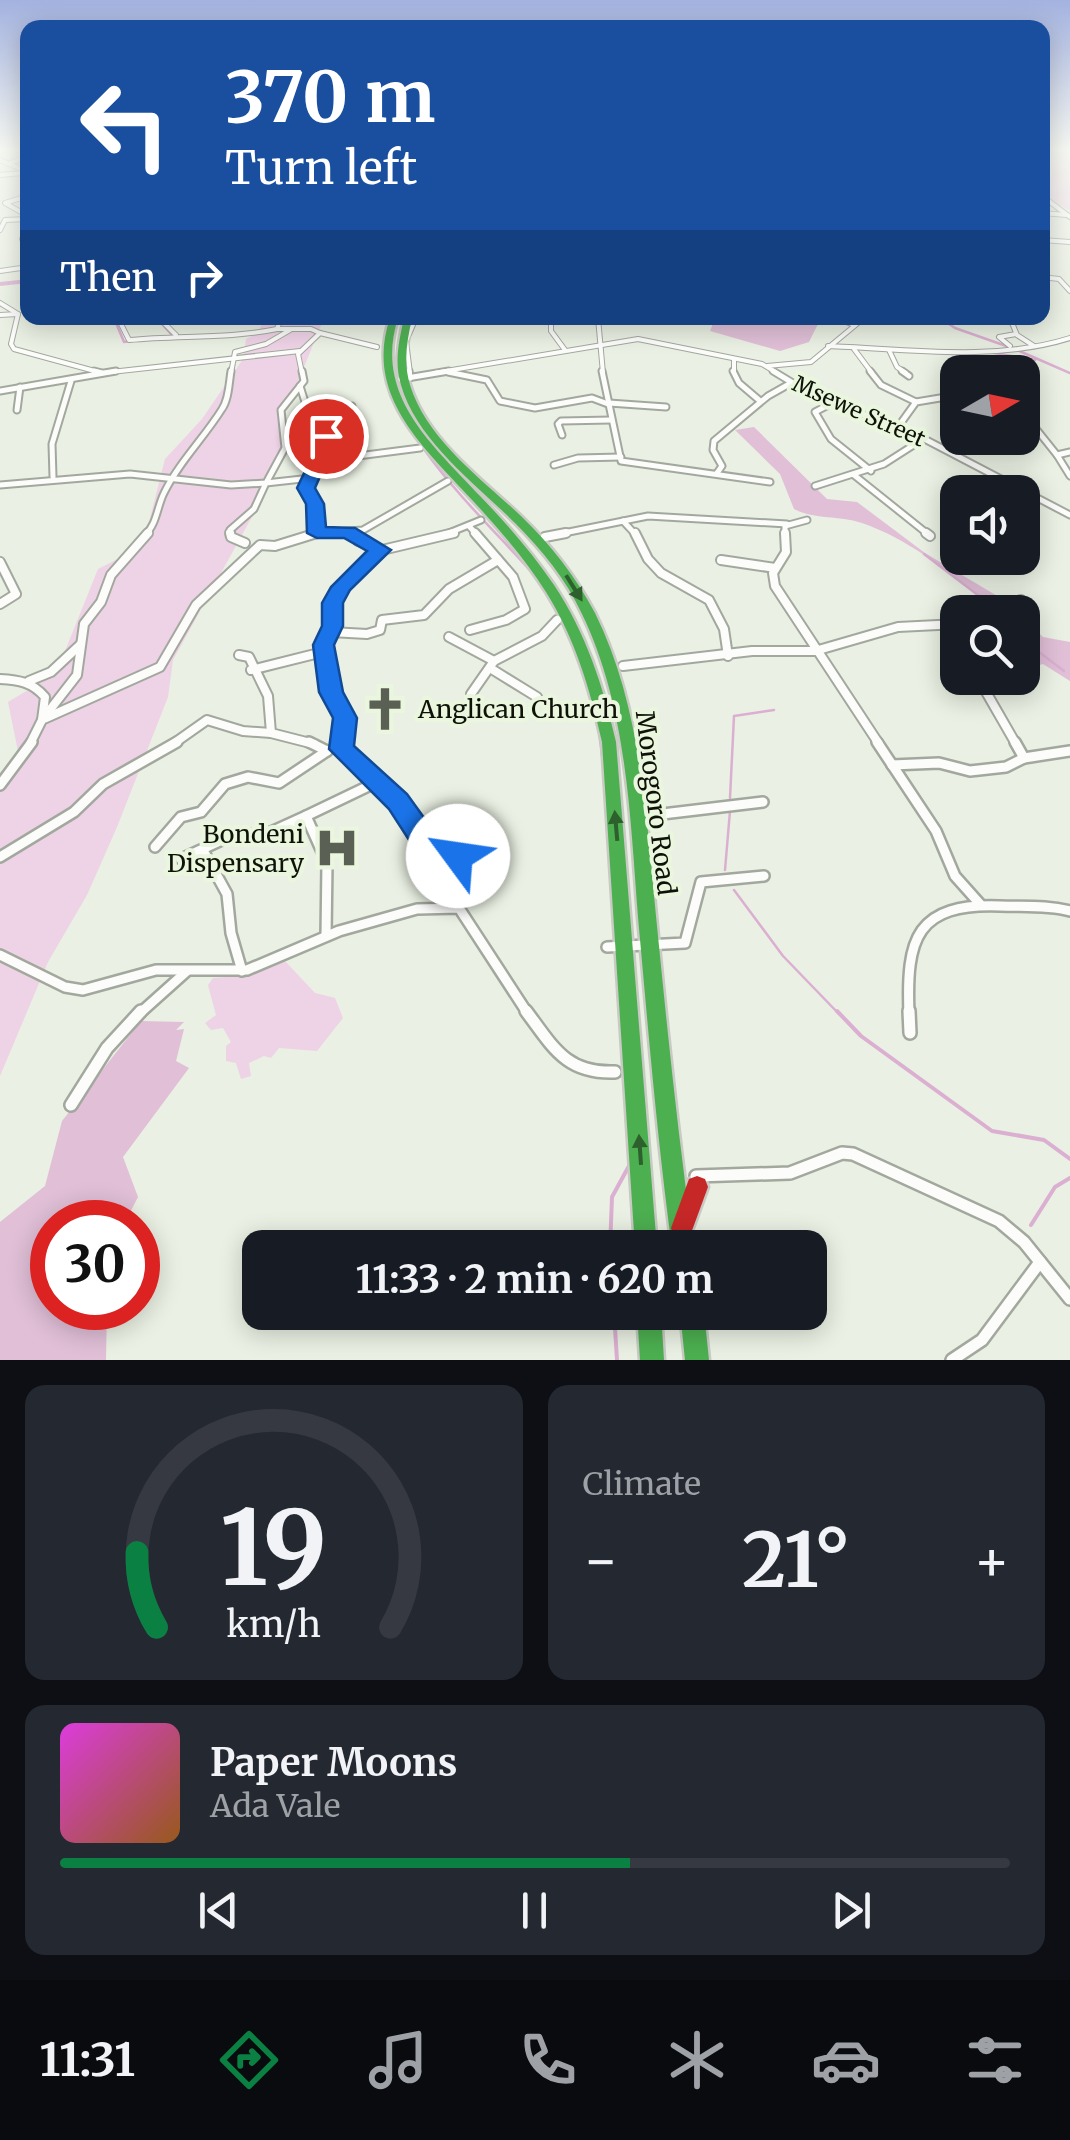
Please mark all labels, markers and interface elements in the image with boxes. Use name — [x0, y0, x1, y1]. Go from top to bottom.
text: 370 m — [225, 53, 435, 141]
icon: left — [60, 60, 190, 190]
text: Turn left — [225, 140, 417, 196]
icon: right — [177, 250, 232, 305]
text: Then — [60, 254, 157, 301]
north arrow — [940, 355, 1040, 455]
map controls — [940, 355, 1040, 695]
street label: Msewe Street — [788, 369, 930, 453]
pin — [284, 394, 369, 479]
icon: arrive — [299, 409, 354, 464]
button: sound — [940, 475, 1040, 575]
one-way arrow — [565, 574, 582, 602]
button: search — [940, 595, 1040, 695]
church icon: Anglican Church — [361, 685, 409, 733]
place label: Anglican Church — [417, 693, 618, 725]
street label: Morogoro Road — [629, 709, 683, 897]
position arrow — [406, 804, 510, 908]
one-way arrow — [608, 810, 624, 842]
place label: Bondeni Dispensary — [167, 818, 304, 879]
hospital icon: Bondeni Dispensary — [313, 824, 361, 872]
one-way arrow — [632, 1134, 648, 1166]
speed limit sign: 30 — [30, 1200, 160, 1330]
text: 11:33 · 2 min · 620 m — [356, 1256, 713, 1303]
text: Climate — [583, 1464, 701, 1504]
text: 19 — [220, 1483, 327, 1613]
text: 21° — [742, 1513, 850, 1607]
text: − — [583, 1526, 619, 1595]
text: + — [973, 1526, 1010, 1595]
text: km/h — [226, 1602, 321, 1647]
text: Paper Moons — [210, 1739, 457, 1786]
text: Ada Vale — [210, 1786, 340, 1826]
icon: previous — [191, 1883, 246, 1938]
icon: pause — [507, 1883, 562, 1938]
icon: next — [824, 1883, 879, 1938]
icon: directions — [214, 2025, 284, 2095]
icon: music — [363, 2025, 433, 2095]
icon: phone — [513, 2025, 583, 2095]
icon: climate — [662, 2025, 732, 2095]
icon: car — [811, 2025, 881, 2095]
icon: filters — [960, 2025, 1030, 2095]
text: 11:31 — [40, 2032, 135, 2088]

